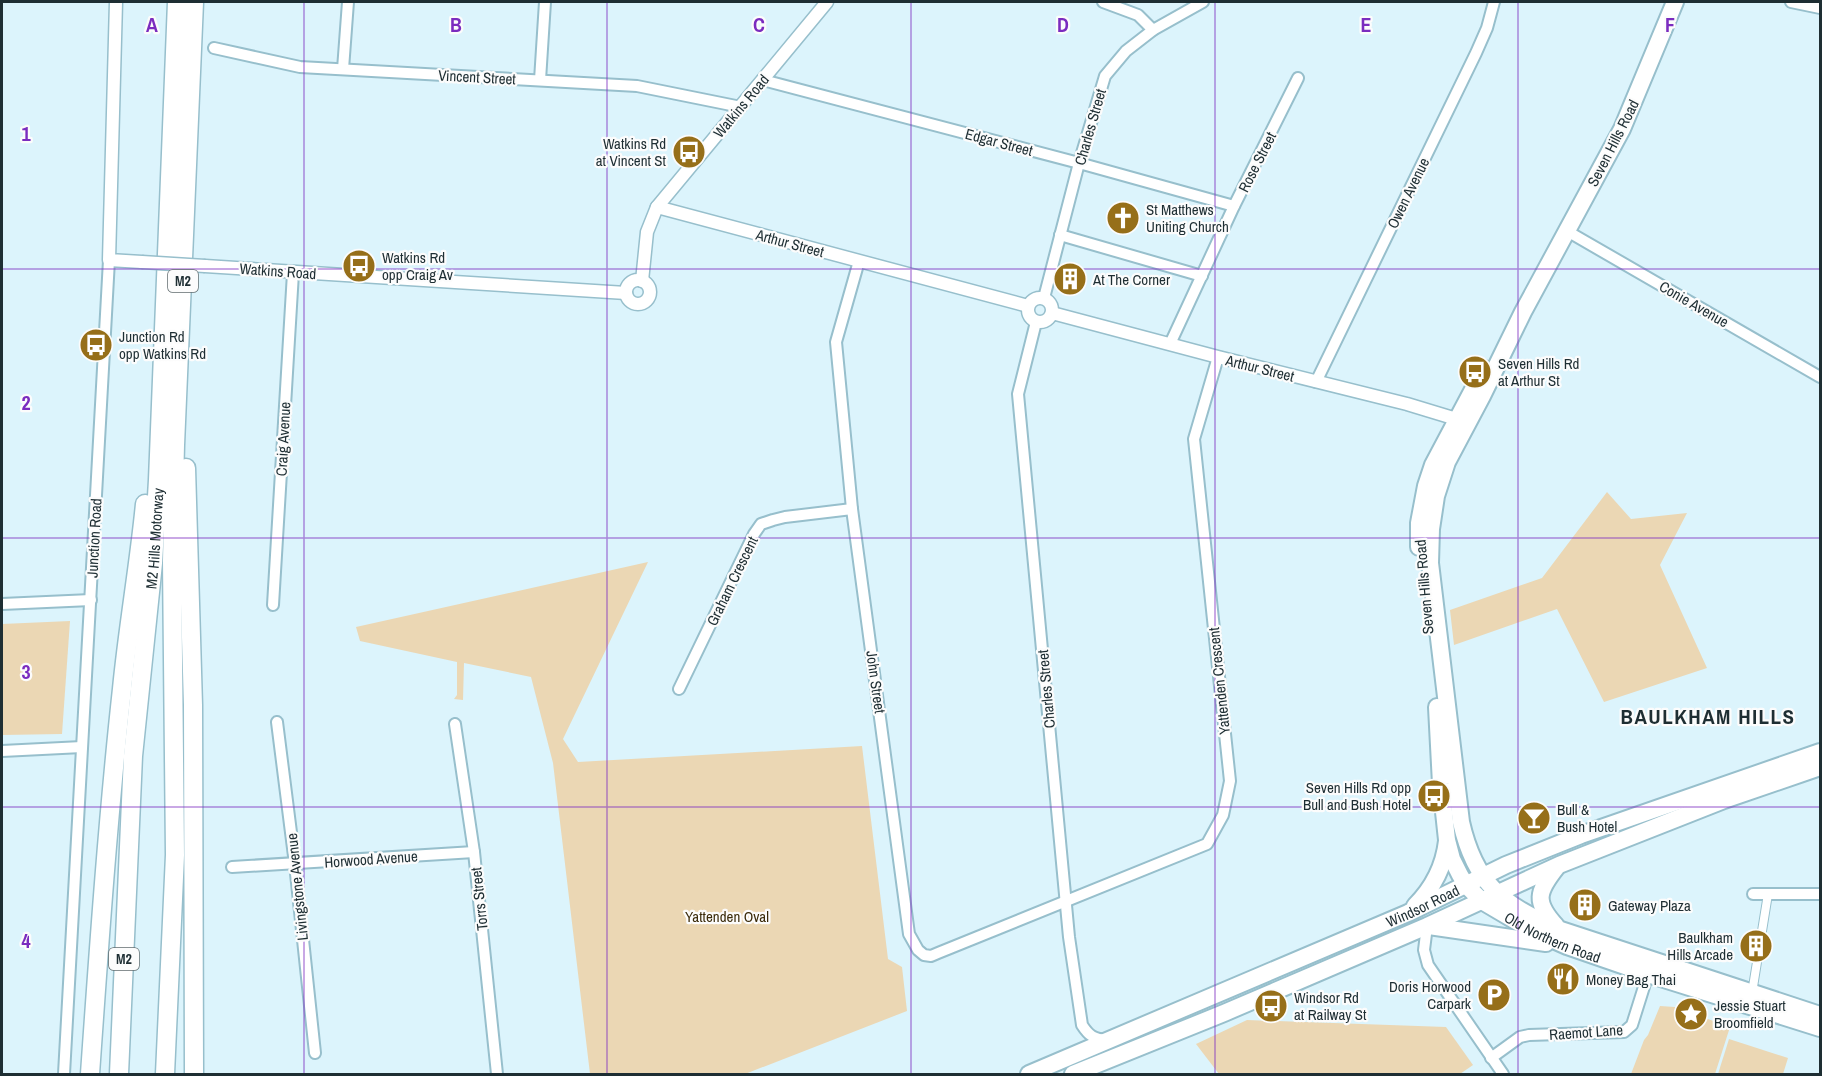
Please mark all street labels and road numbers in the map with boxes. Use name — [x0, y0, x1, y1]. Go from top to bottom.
street label: Vincent Street — [438, 64, 517, 90]
street label: Watkins Road — [708, 70, 774, 142]
street label: Charles Street — [1069, 86, 1111, 168]
street label: Seven Hills Road — [1582, 96, 1644, 190]
street label: Edgar Street — [963, 123, 1036, 161]
street label: Rose Street — [1233, 128, 1281, 196]
street label: Owen Avenue — [1382, 154, 1434, 232]
street label: Arthur Street — [753, 224, 827, 262]
street label: Watkins Road — [239, 258, 317, 284]
road number: M2 — [168, 270, 198, 292]
street label: Conie Avenue — [1655, 276, 1733, 332]
street label: Arthur Street — [1223, 349, 1297, 387]
street label: Craig Avenue — [271, 401, 295, 477]
street label: M2 Hills Motorway — [140, 486, 168, 590]
street label: Junction Road — [81, 498, 107, 578]
street label: Graham Crescent — [701, 532, 763, 629]
street label: Seven Hills Road — [1409, 539, 1439, 635]
street label: Yattenden Crescent — [1203, 626, 1235, 736]
street label: Charles Street — [1032, 648, 1060, 729]
street label: John Street — [861, 649, 891, 715]
street label: Livingstone Avenue — [281, 832, 313, 942]
street label: Horwood Avenue — [324, 845, 419, 873]
street label: Torrs Street — [465, 866, 493, 932]
street label: Windsor Road — [1383, 879, 1463, 932]
street label: Old Northern Road — [1501, 906, 1604, 967]
road number: M2 — [109, 948, 139, 970]
street label: Raemot Lane — [1548, 1019, 1624, 1045]

